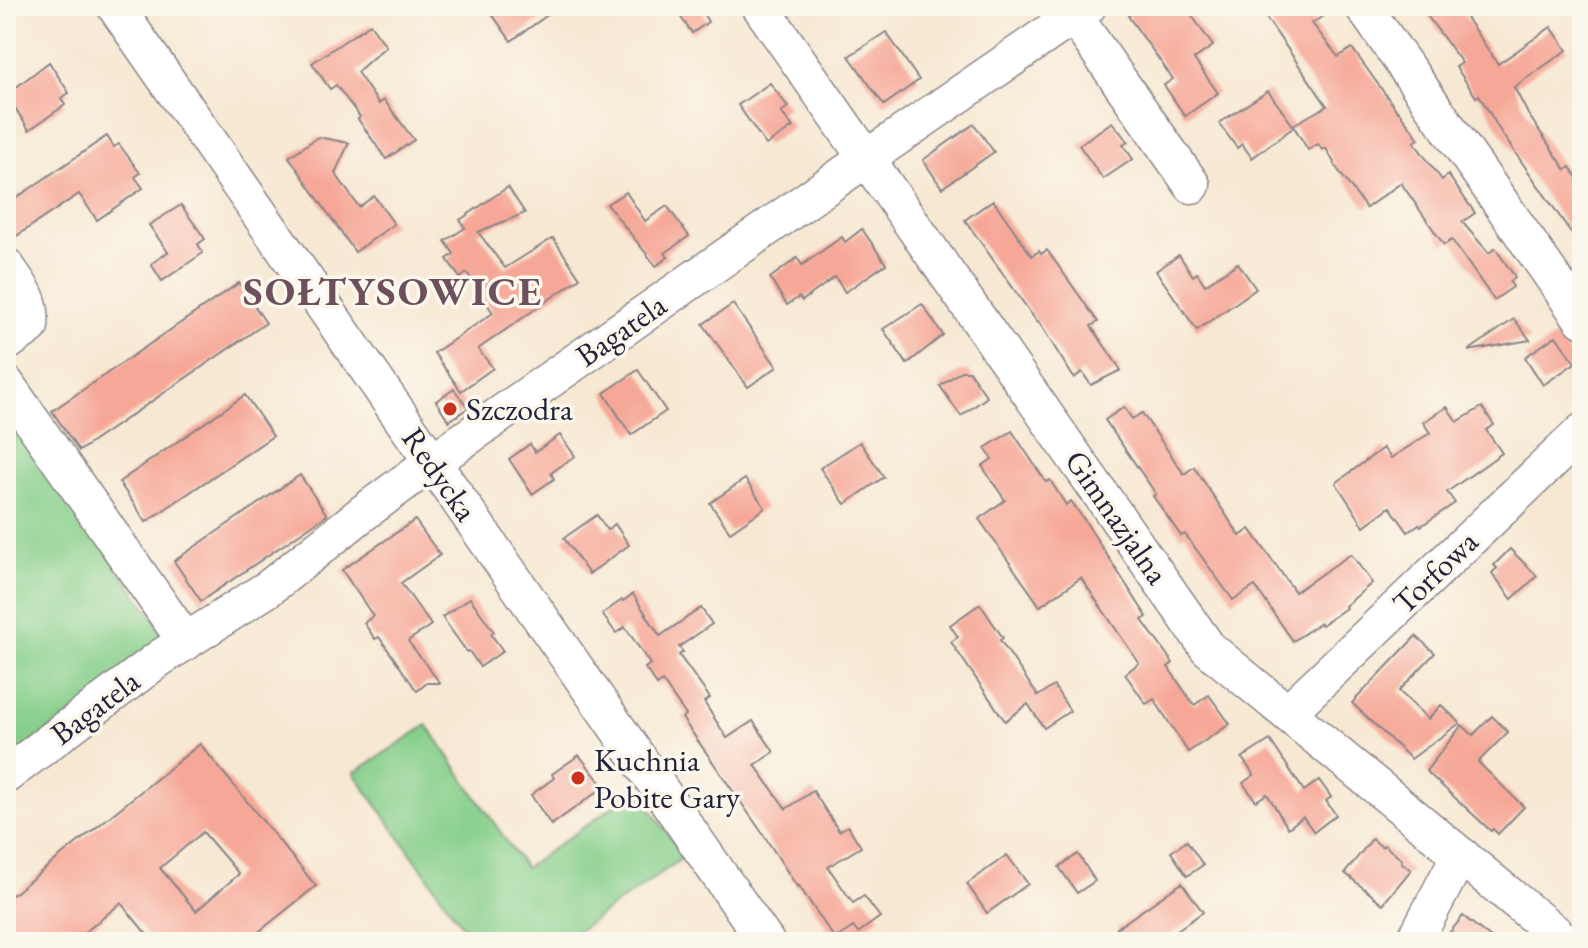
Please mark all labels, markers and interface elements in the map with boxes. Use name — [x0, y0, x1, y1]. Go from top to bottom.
district label: SOŁTYSOWICE — [243, 265, 543, 317]
street label: Bagatela — [567, 284, 675, 376]
place label: Szczodra — [466, 388, 573, 430]
marker: Szczodra — [441, 400, 459, 418]
street label: Redycka — [393, 419, 487, 529]
street label: Gimnazjalna — [1055, 442, 1179, 593]
street label: Torfowa — [1383, 521, 1487, 623]
street label: Bagatela — [42, 660, 148, 754]
place label: Kuchnia Pobite Gary — [594, 739, 741, 818]
marker: Kuchnia Pobite Gary — [569, 769, 587, 787]

